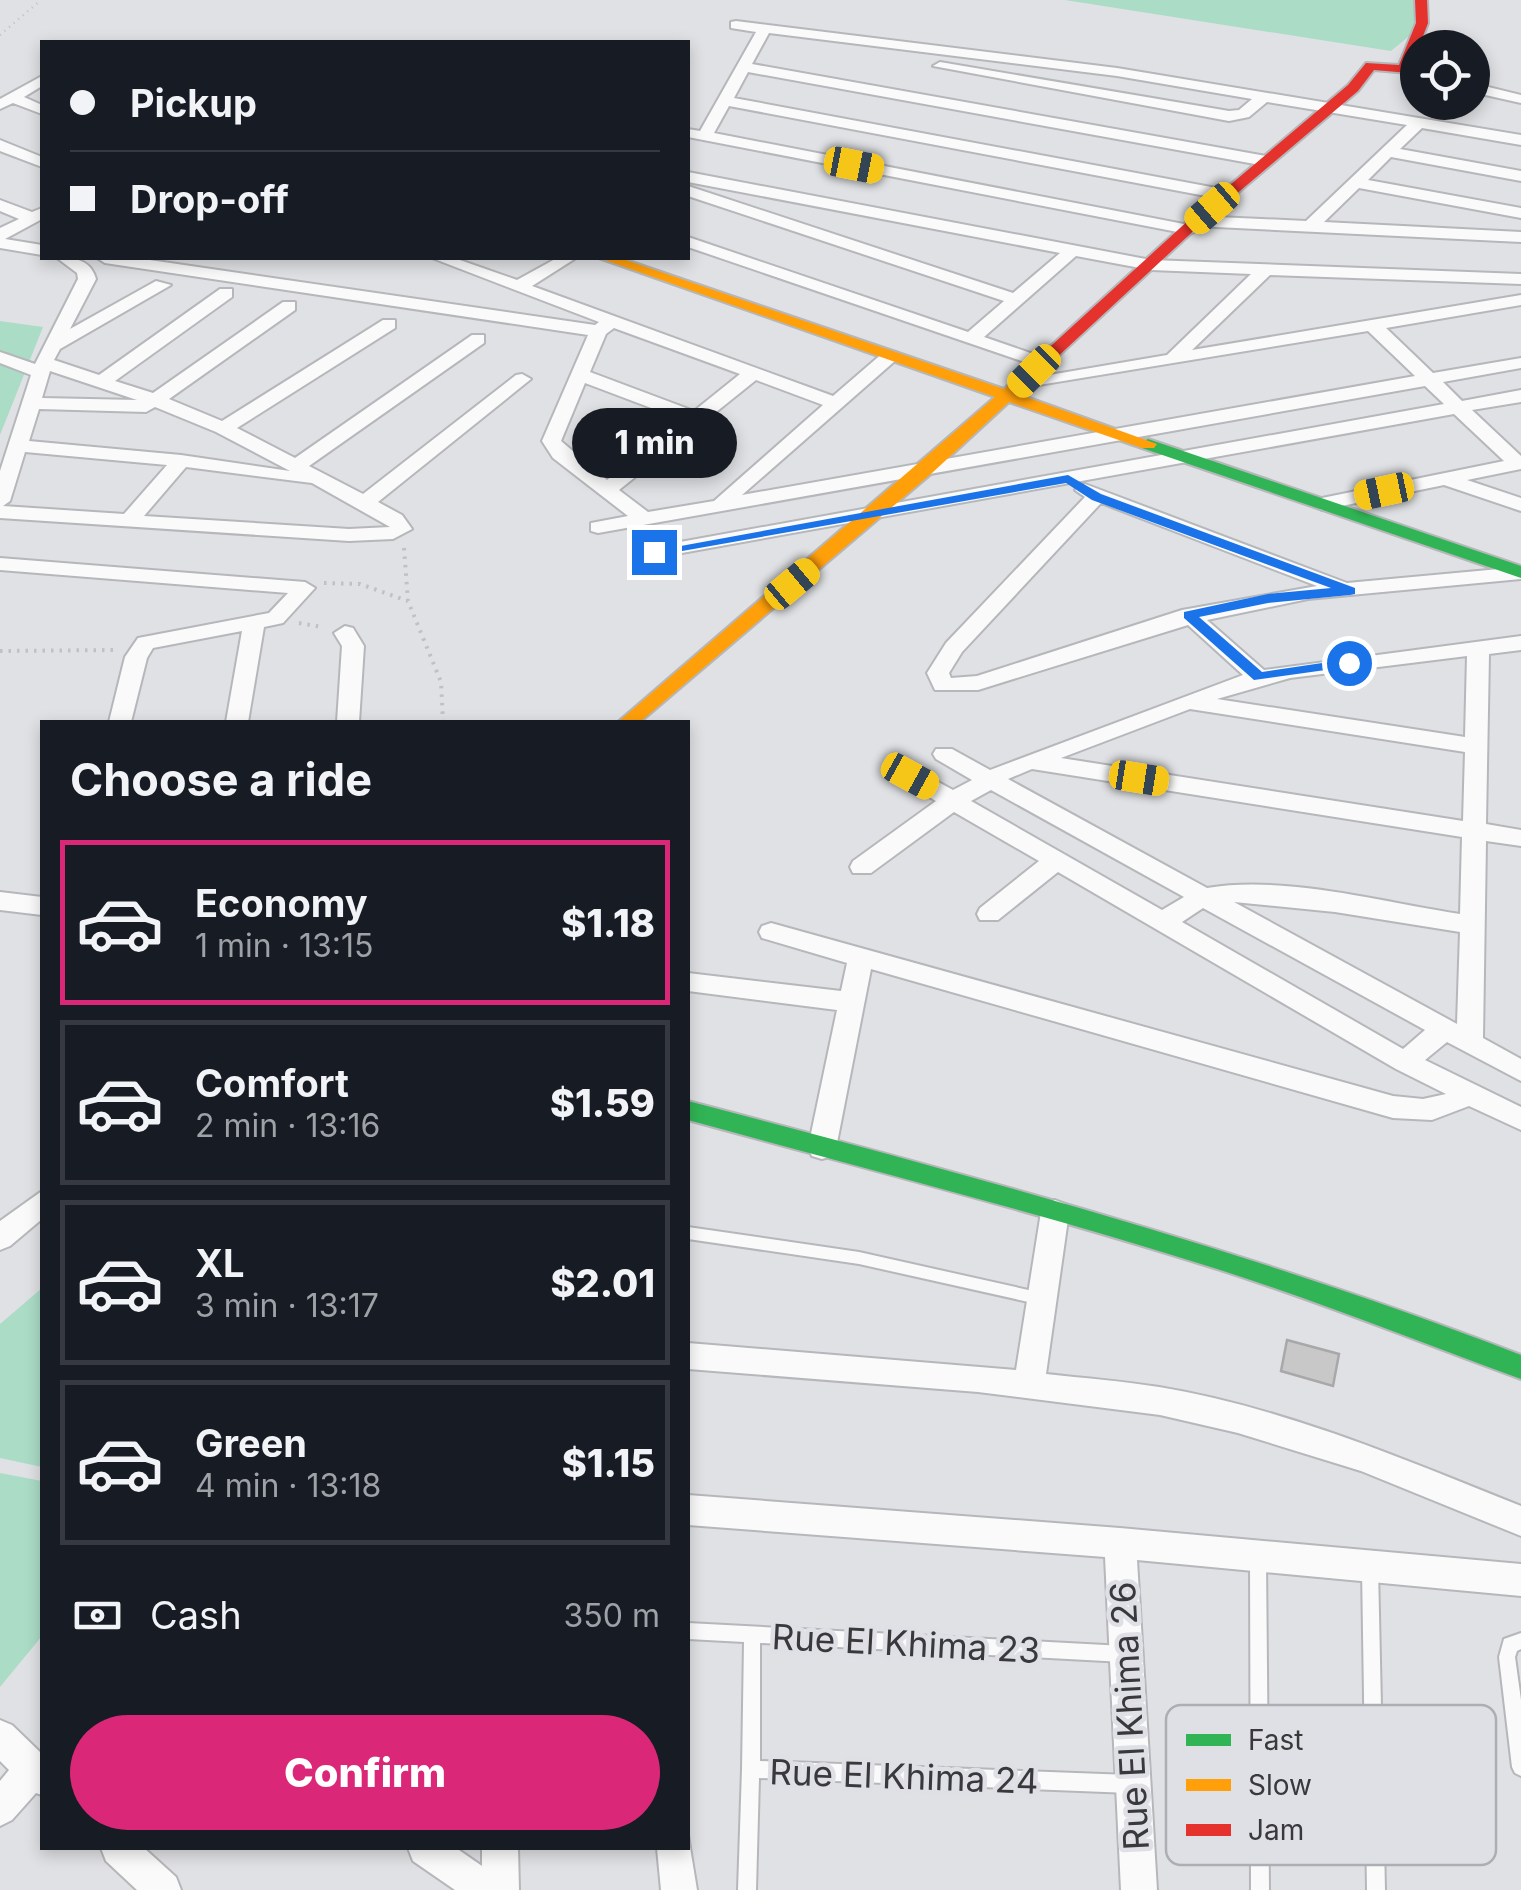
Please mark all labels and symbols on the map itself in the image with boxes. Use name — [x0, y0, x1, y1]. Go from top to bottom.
car — [822, 145, 886, 185]
car — [1180, 177, 1244, 239]
car — [1002, 339, 1066, 403]
callout: 1 min — [572, 407, 736, 477]
car — [1352, 470, 1416, 512]
route end — [632, 530, 677, 575]
car — [759, 553, 825, 615]
route start — [1327, 641, 1372, 686]
car — [876, 748, 944, 804]
car — [1107, 758, 1171, 798]
street label: Rue El Khima 26 — [1101, 1581, 1157, 1851]
street label: Rue El Khima 23 — [771, 1615, 1041, 1671]
legend — [1166, 1705, 1496, 1865]
text: Fast — [1248, 1723, 1304, 1757]
street label: Rue El Khima 24 — [769, 1750, 1039, 1802]
text: Slow — [1248, 1768, 1312, 1802]
text: Jam — [1248, 1813, 1304, 1847]

